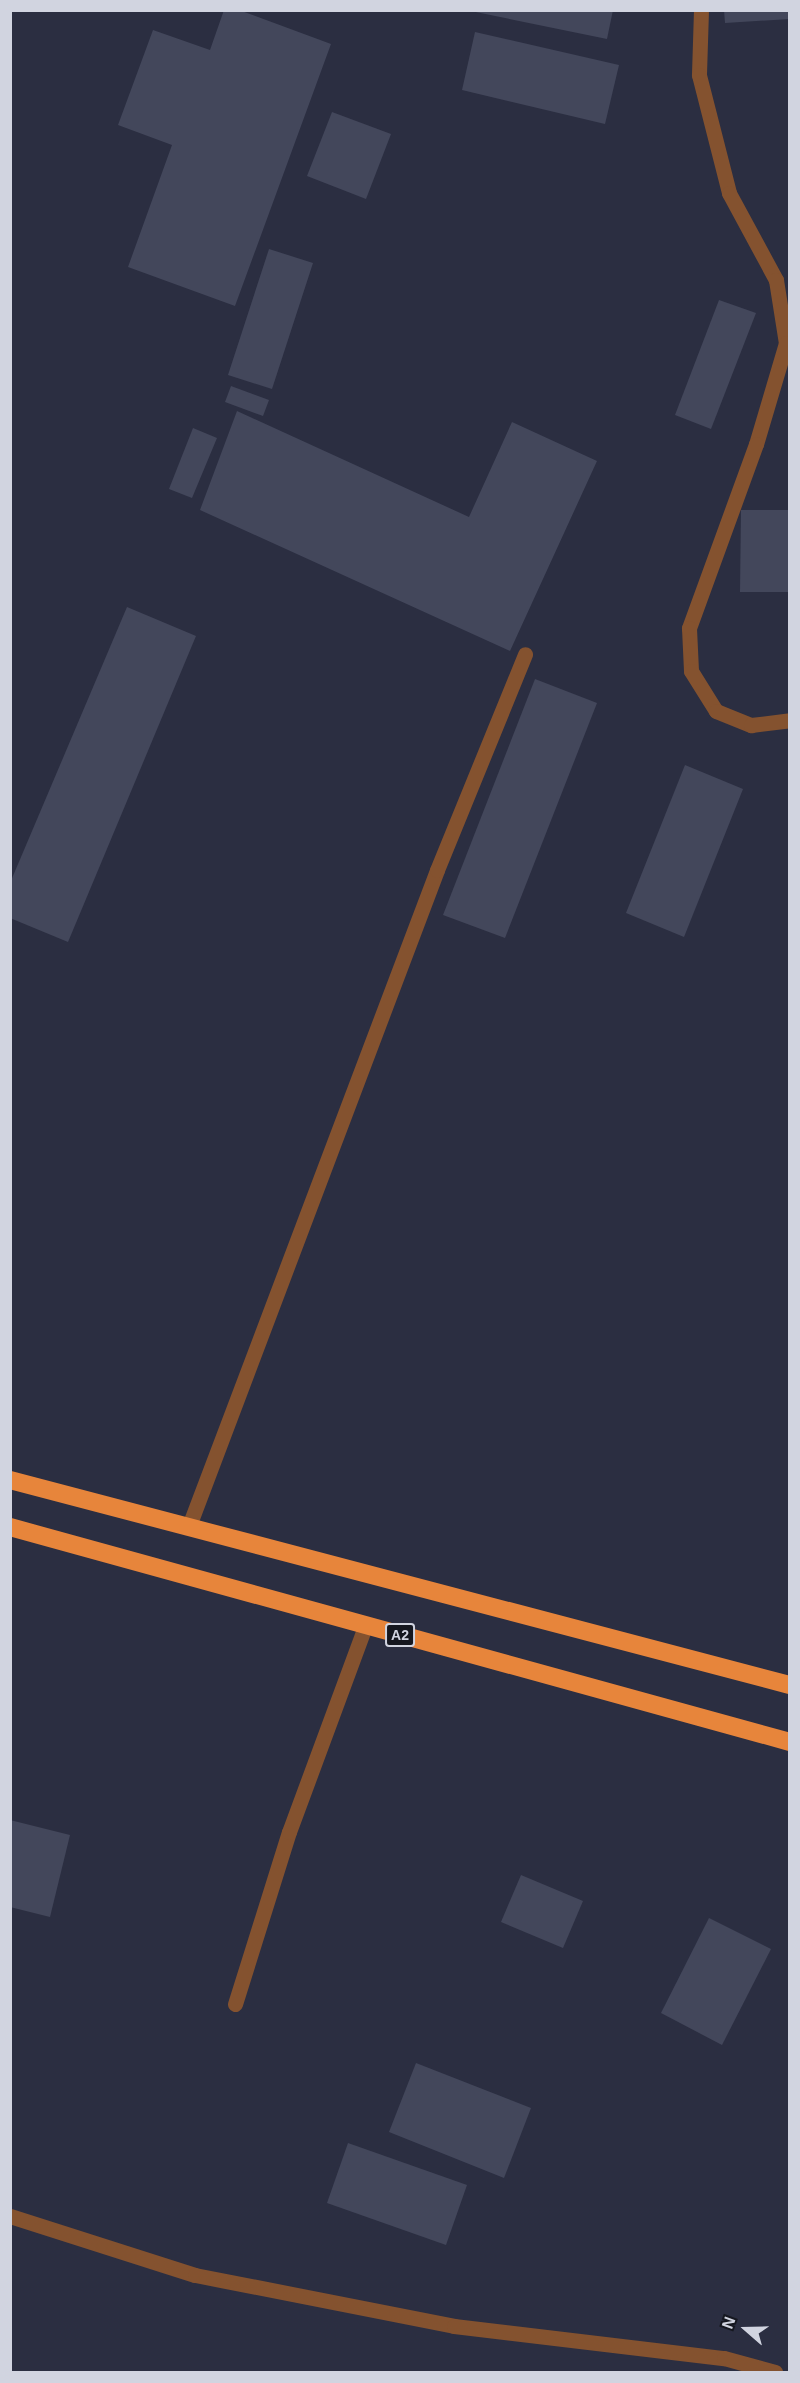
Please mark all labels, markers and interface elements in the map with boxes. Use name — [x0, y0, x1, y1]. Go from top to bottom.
road number: A2 — [385, 1624, 415, 1646]
north arrow — [716, 2299, 776, 2359]
text: N — [719, 2314, 739, 2331]

